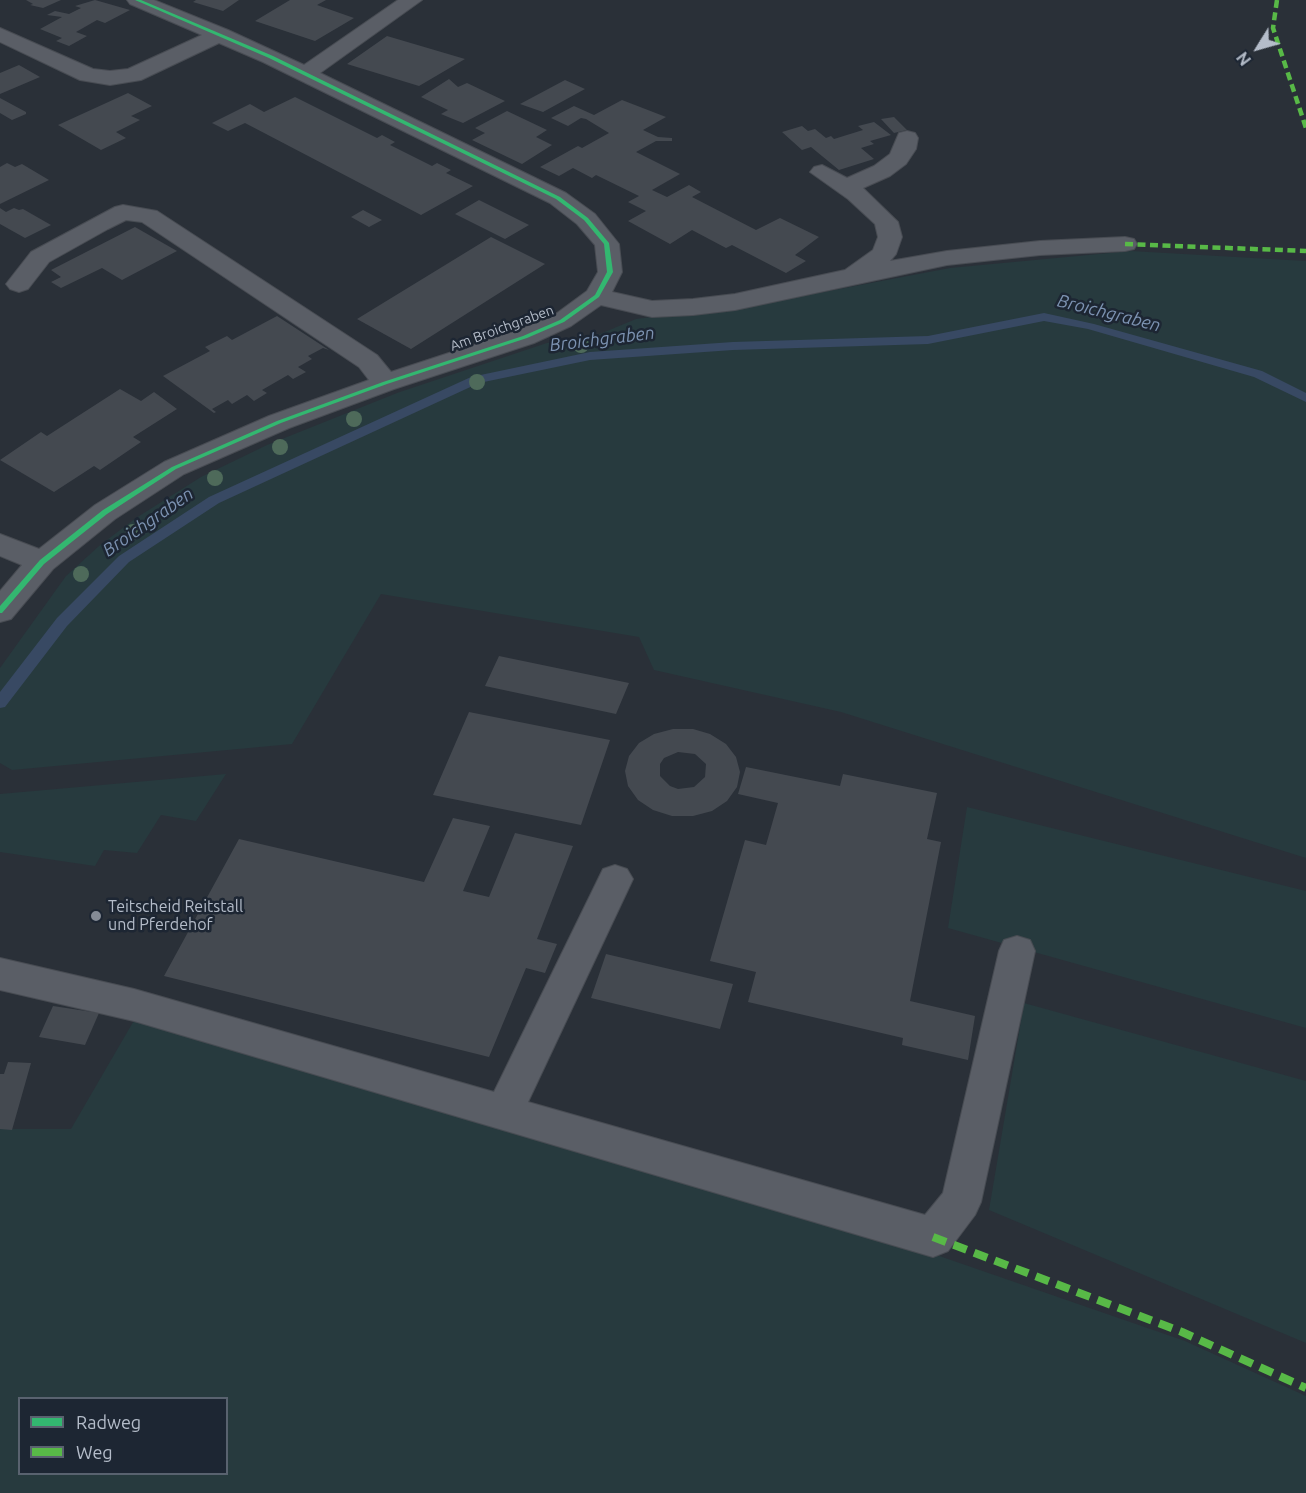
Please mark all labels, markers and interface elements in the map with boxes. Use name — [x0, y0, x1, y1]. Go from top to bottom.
north arrow — [1228, 18, 1288, 78]
text: N — [1233, 49, 1254, 69]
water label: Broichgraben — [1055, 290, 1163, 336]
street label: Am Broichgraben — [448, 301, 556, 355]
water label: Broichgraben — [548, 322, 656, 356]
water label: Broichgraben — [98, 483, 198, 561]
place label: Teitscheid Reitstall und Pferdehof — [108, 897, 243, 935]
marker: Teitscheid Reitstall und Pferdehof — [89, 909, 103, 923]
legend — [18, 1397, 228, 1475]
text: Radweg — [76, 1412, 141, 1432]
text: Weg — [76, 1442, 113, 1462]

